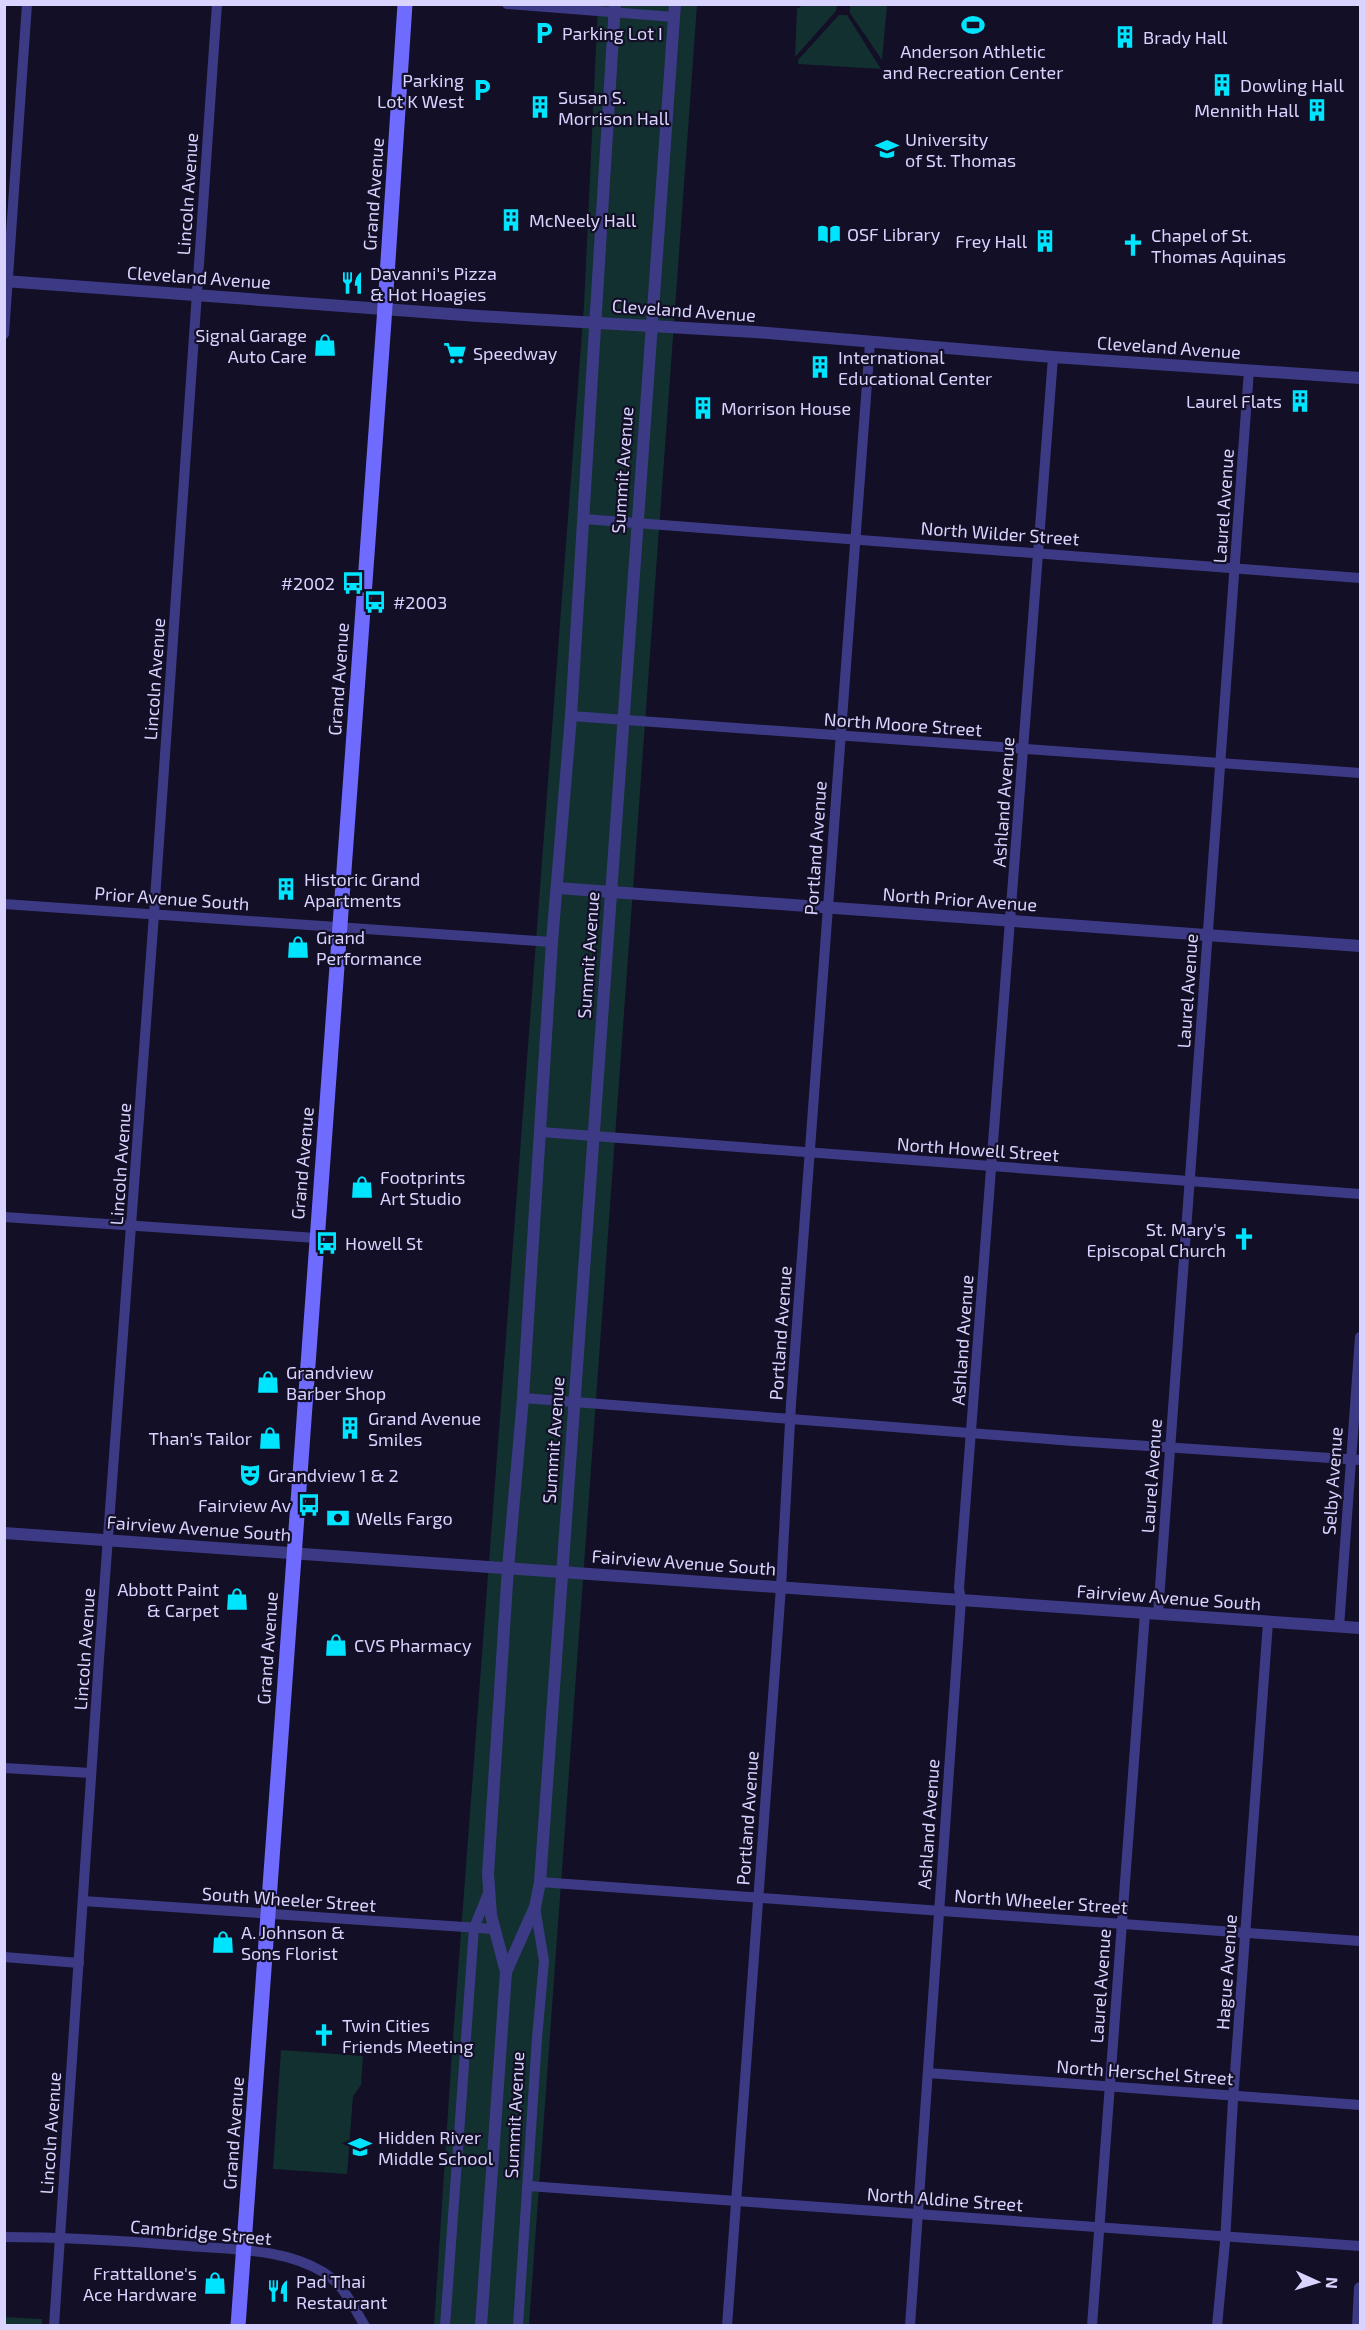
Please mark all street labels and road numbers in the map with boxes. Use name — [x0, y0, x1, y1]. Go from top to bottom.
street label: Lincoln Avenue — [172, 132, 202, 256]
street label: Grand Avenue — [358, 137, 388, 251]
street label: Cleveland Avenue — [126, 261, 272, 293]
street label: Cleveland Avenue — [611, 294, 757, 326]
street label: Cleveland Avenue — [1096, 331, 1242, 363]
street label: Summit Avenue — [607, 406, 637, 534]
street label: Laurel Avenue — [1208, 448, 1238, 564]
street label: North Wilder Street — [920, 516, 1080, 550]
street label: Lincoln Avenue — [139, 617, 169, 741]
street label: Grand Avenue — [323, 622, 353, 736]
street label: North Moore Street — [823, 708, 983, 741]
street label: Ashland Avenue — [987, 736, 1019, 868]
street label: Portland Avenue — [799, 780, 831, 916]
street label: Prior Avenue South — [94, 882, 250, 914]
street label: North Prior Avenue — [882, 883, 1038, 915]
street label: Summit Avenue — [573, 891, 603, 1019]
street label: Laurel Avenue — [1172, 933, 1202, 1049]
street label: Lincoln Avenue — [105, 1102, 135, 1226]
street label: Grand Avenue — [286, 1106, 318, 1220]
street label: North Howell Street — [896, 1132, 1060, 1166]
street label: Portland Avenue — [764, 1265, 796, 1401]
street label: Ashland Avenue — [946, 1274, 978, 1406]
street label: Summit Avenue — [538, 1376, 568, 1504]
street label: Laurel Avenue — [1136, 1418, 1166, 1534]
street label: Selby Avenue — [1317, 1426, 1347, 1536]
street label: Fairview Avenue South — [106, 1511, 292, 1545]
street label: Fairview Avenue South — [591, 1545, 777, 1579]
street label: Fairview Avenue South — [1076, 1580, 1262, 1614]
street label: Lincoln Avenue — [69, 1587, 99, 1711]
street label: Grand Avenue — [252, 1591, 282, 1705]
street label: Portland Avenue — [731, 1750, 763, 1886]
street label: Ashland Avenue — [912, 1758, 944, 1890]
street label: South Wheeler Street — [201, 1882, 377, 1916]
street label: North Wheeler Street — [953, 1884, 1129, 1918]
street label: Hague Avenue — [1211, 1913, 1241, 2031]
street label: Laurel Avenue — [1085, 1928, 1115, 2044]
street label: Summit Avenue — [500, 2051, 528, 2179]
street label: North Herschel Street — [1056, 2055, 1234, 2089]
street label: Lincoln Avenue — [35, 2071, 65, 2195]
street label: Grand Avenue — [218, 2076, 248, 2190]
street label: North Aldine Street — [866, 2183, 1024, 2215]
street label: Cambridge Street — [129, 2215, 273, 2249]

